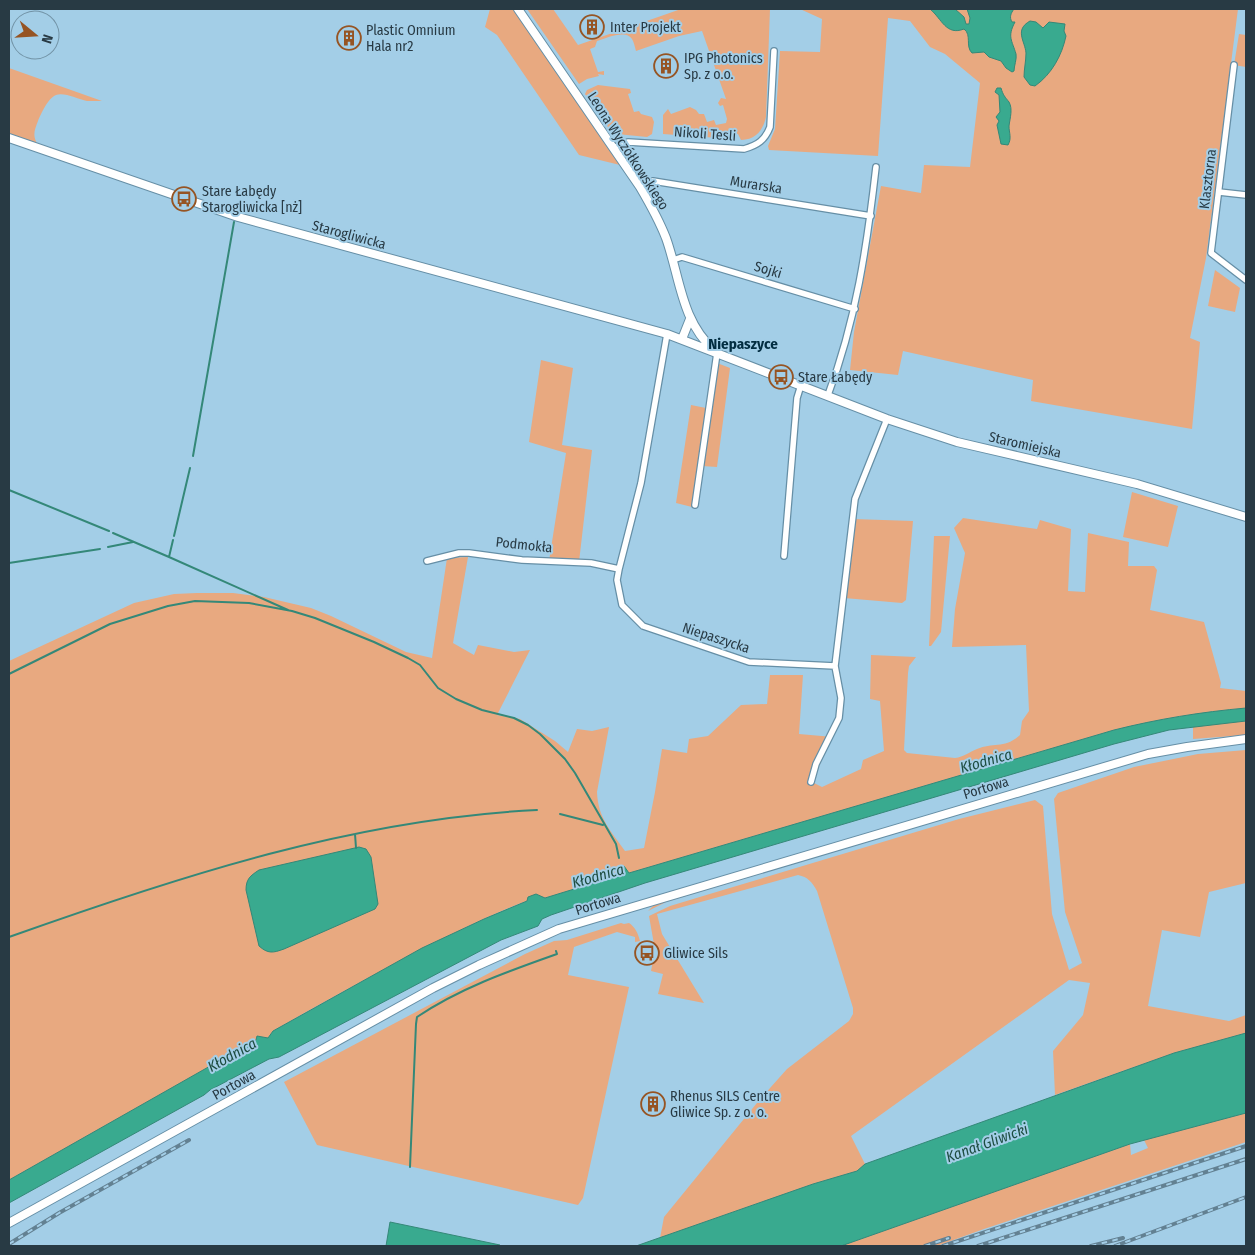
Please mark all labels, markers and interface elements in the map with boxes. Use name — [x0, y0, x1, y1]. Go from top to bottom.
north arrow — [10, 10, 60, 60]
building icon: Inter Projekt — [579, 14, 605, 40]
place label: Inter Projekt — [610, 19, 681, 36]
place label: Plastic Omnium Hala nr2 — [366, 22, 456, 55]
building icon: Plastic Omnium Hala nr2 — [336, 25, 362, 51]
text: N — [38, 32, 56, 45]
place label: IPG Photonics Sp. z o.o. — [684, 50, 763, 83]
building icon: IPG Photonics Sp. z o.o. — [653, 53, 679, 79]
street label: Leona Wyczółkowskiego — [584, 89, 672, 213]
street label: Nikoli Tesli — [673, 123, 737, 145]
street label: Klasztorna — [1196, 148, 1220, 210]
street label: Murarska — [729, 173, 783, 198]
place label: Stare Łabędy Starogliwicka [nż] — [202, 183, 302, 216]
bus stop icon: Stare Łabędy Starogliwicka [nż] — [171, 186, 197, 212]
street label: Starogliwicka — [310, 217, 388, 253]
street label: Sojki — [752, 258, 784, 282]
district label: Niepaszyce — [708, 335, 778, 353]
bus stop icon: Stare Łabędy — [768, 364, 794, 390]
place label: Stare Łabędy — [798, 369, 873, 386]
street label: Staromiejska — [987, 428, 1063, 462]
street label: Podmokła — [495, 534, 553, 556]
street label: Niepaszycka — [680, 619, 752, 657]
water label: Kłodnica — [958, 745, 1014, 777]
street label: Portowa — [961, 773, 1011, 803]
water label: Kłodnica — [570, 860, 626, 892]
street label: Portowa — [573, 889, 623, 919]
bus stop icon: Gliwice Sils — [634, 940, 660, 966]
place label: Gliwice Sils — [664, 945, 728, 962]
water label: Kłodnica — [204, 1034, 260, 1076]
street label: Portowa — [209, 1066, 259, 1104]
place label: Rhenus SILS Centre Gliwice Sp. z o. o. — [670, 1088, 780, 1121]
building icon: Rhenus SILS Centre Gliwice Sp. z o. o. — [640, 1091, 666, 1117]
water label: Kanał Gliwicki — [943, 1120, 1031, 1166]

